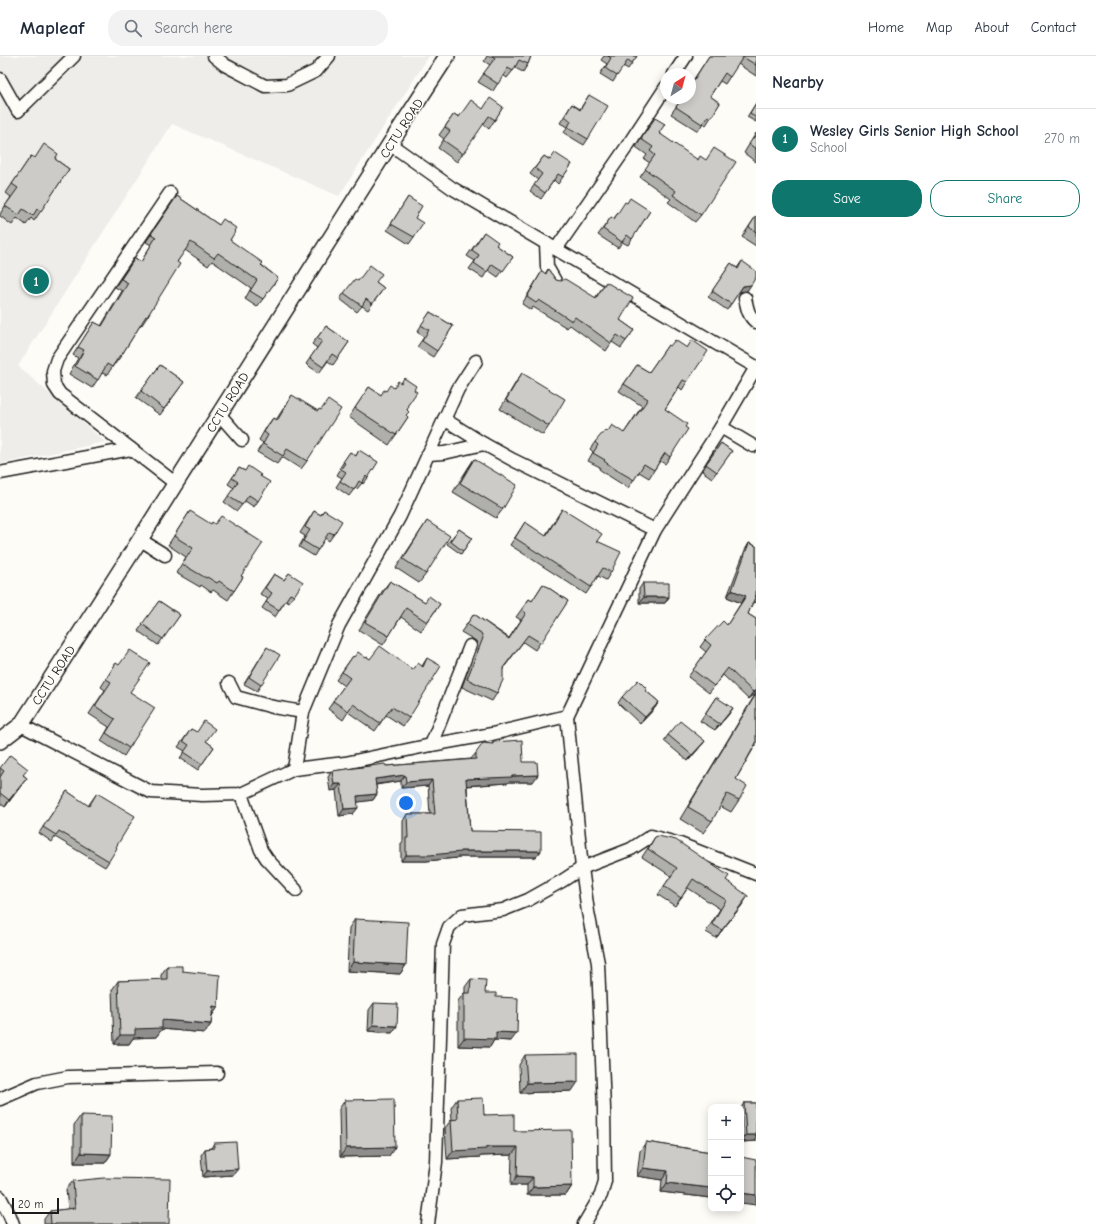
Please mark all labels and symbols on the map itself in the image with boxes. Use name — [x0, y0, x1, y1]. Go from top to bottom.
north arrow — [660, 68, 696, 104]
street label: CCTU ROAD — [377, 96, 426, 161]
pin: 1 — [23, 266, 49, 296]
street label: CCTU ROAD — [203, 369, 252, 435]
street label: CCTU ROAD — [29, 643, 78, 708]
your location — [396, 793, 416, 813]
scale bar — [12, 1196, 59, 1215]

